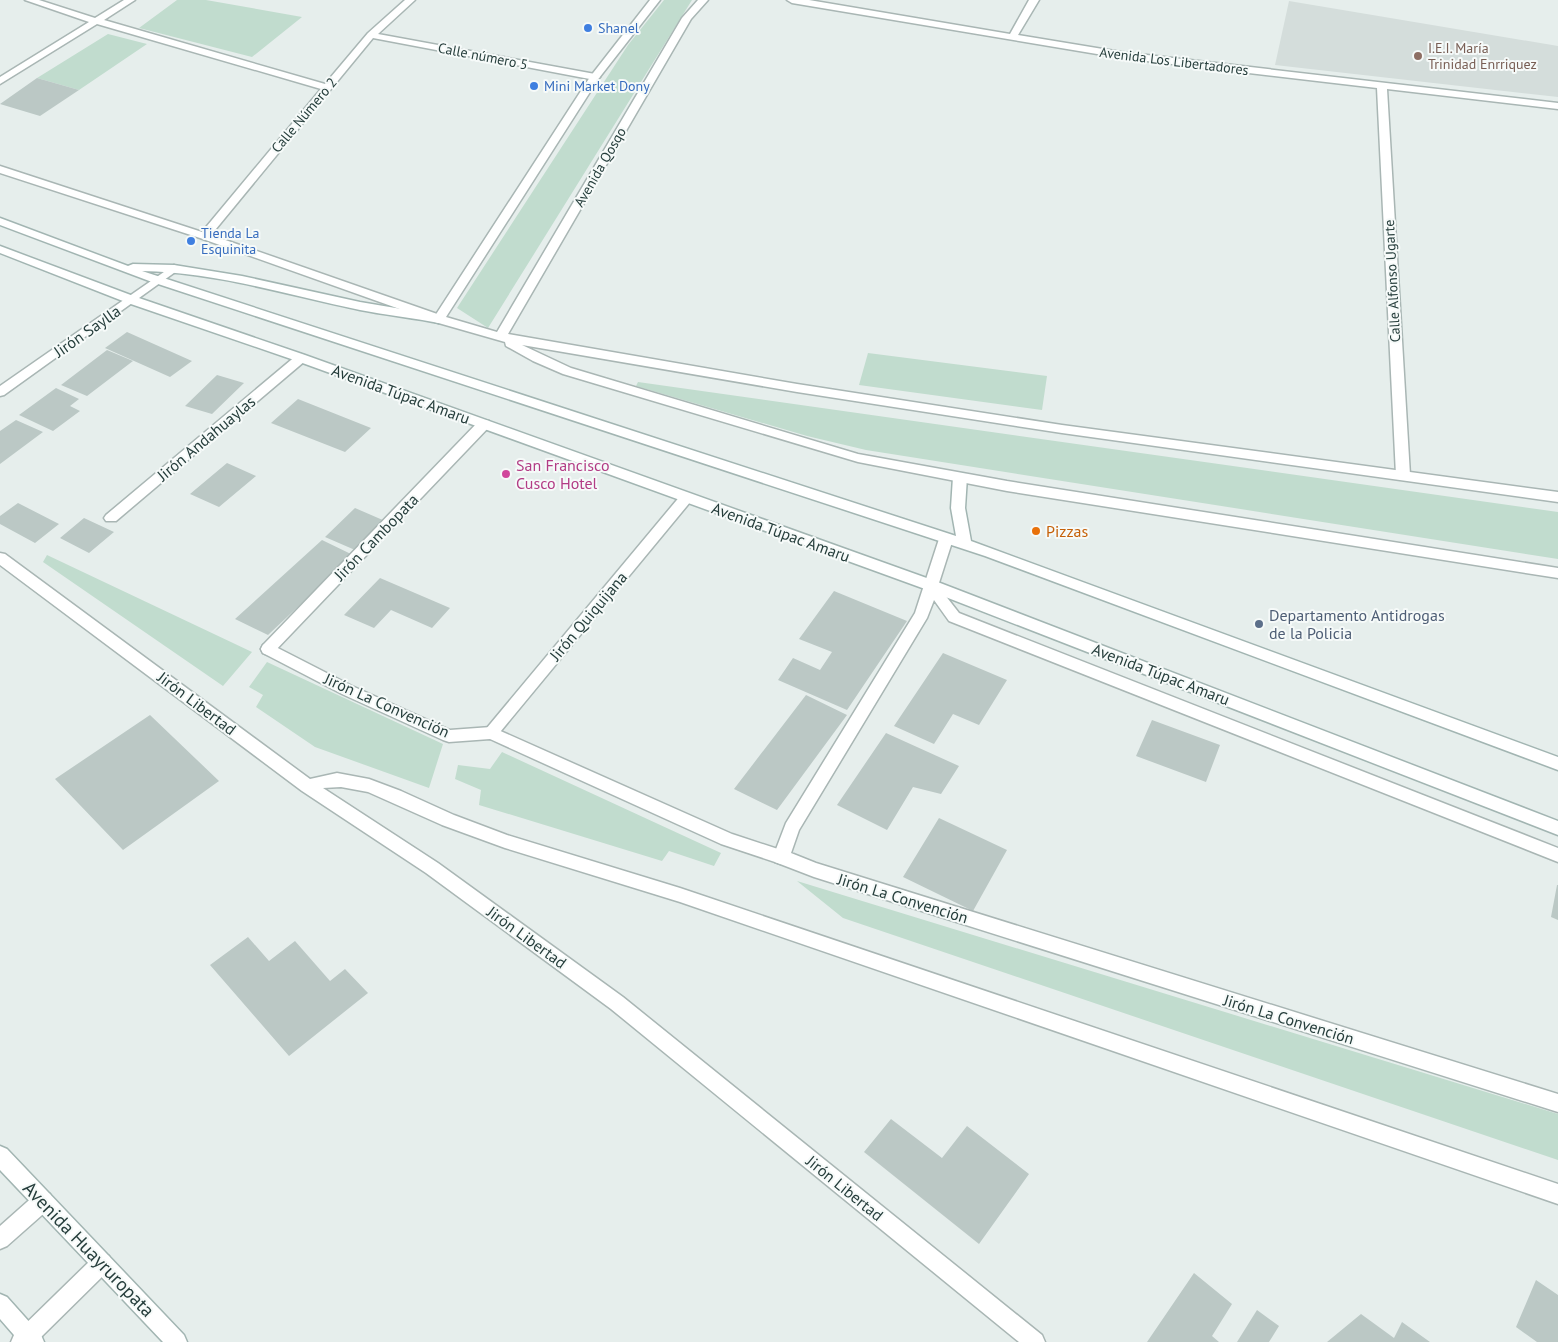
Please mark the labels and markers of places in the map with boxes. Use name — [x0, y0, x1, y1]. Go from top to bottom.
place label: Shanel — [598, 19, 639, 37]
marker: Shanel — [582, 22, 594, 34]
place label: I.E.I. María Trinidad Enrriquez — [1428, 39, 1537, 73]
marker: I.E.I. María Trinidad Enrriquez — [1412, 50, 1424, 62]
place label: Mini Market Dony — [544, 77, 650, 95]
marker: Mini Market Dony — [528, 80, 540, 92]
place label: Tienda La Esquinita — [201, 224, 259, 258]
marker: Tienda La Esquinita — [185, 235, 197, 247]
place label: San Francisco Cusco Hotel — [516, 455, 610, 493]
marker: San Francisco Cusco Hotel — [500, 468, 512, 480]
place label: Pizzas — [1046, 521, 1088, 541]
marker: Pizzas — [1030, 525, 1042, 537]
place label: Departamento Antidrogas de la Policia — [1269, 605, 1445, 643]
marker: Departamento Antidrogas de la Policia — [1253, 618, 1265, 630]

